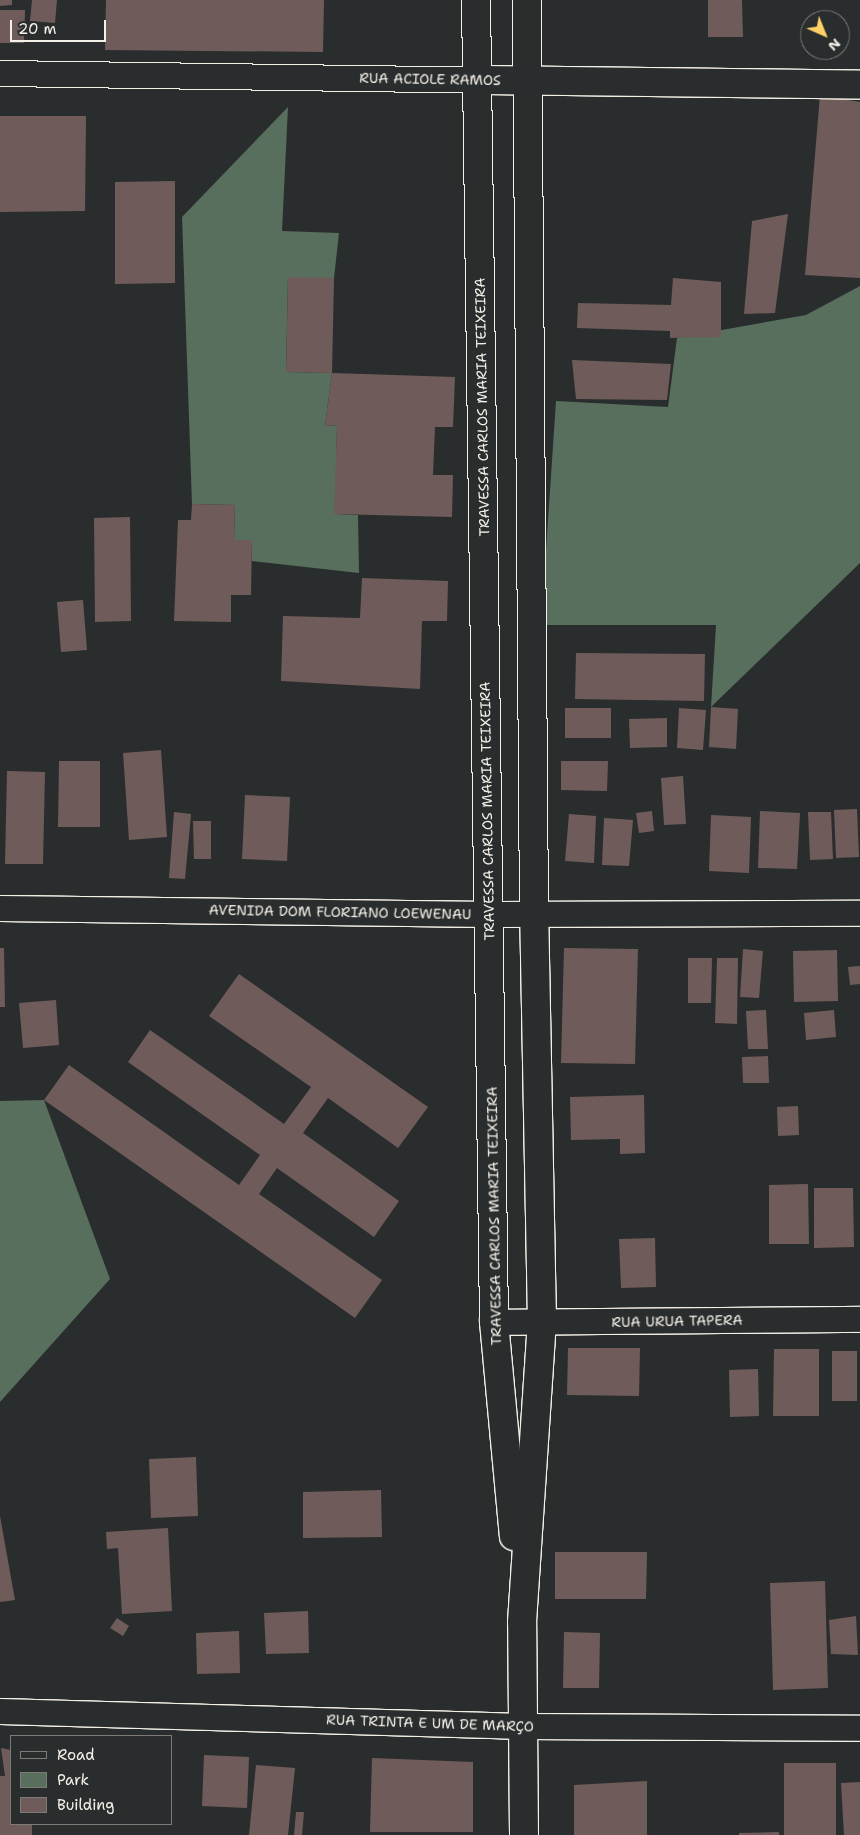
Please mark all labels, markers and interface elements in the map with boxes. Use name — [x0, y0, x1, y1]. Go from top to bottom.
scale bar — [12, 10, 109, 42]
north arrow — [800, 10, 850, 60]
text: 20 m — [18, 19, 57, 39]
text: N — [824, 35, 845, 55]
street label: RUA ACIOLE RAMOS — [359, 69, 501, 89]
street label: TRAVESSA CARLOS MARIA TEIXEIRA — [471, 277, 493, 537]
street label: TRAVESSA CARLOS MARIA TEIXEIRA — [476, 681, 498, 941]
street label: AVENIDA DOM FLORIANO LOEWENAU — [209, 901, 471, 923]
street label: TRAVESSA CARLOS MARIA TEIXEIRA — [483, 1086, 505, 1346]
street label: RUA URUA TAPERA — [611, 1311, 743, 1331]
street label: RUA TRINTA E UM DE MARÇO — [326, 1711, 534, 1735]
legend — [10, 1735, 172, 1825]
text: Road — [57, 1745, 95, 1765]
text: Park — [57, 1770, 89, 1790]
text: Building — [57, 1795, 114, 1815]

